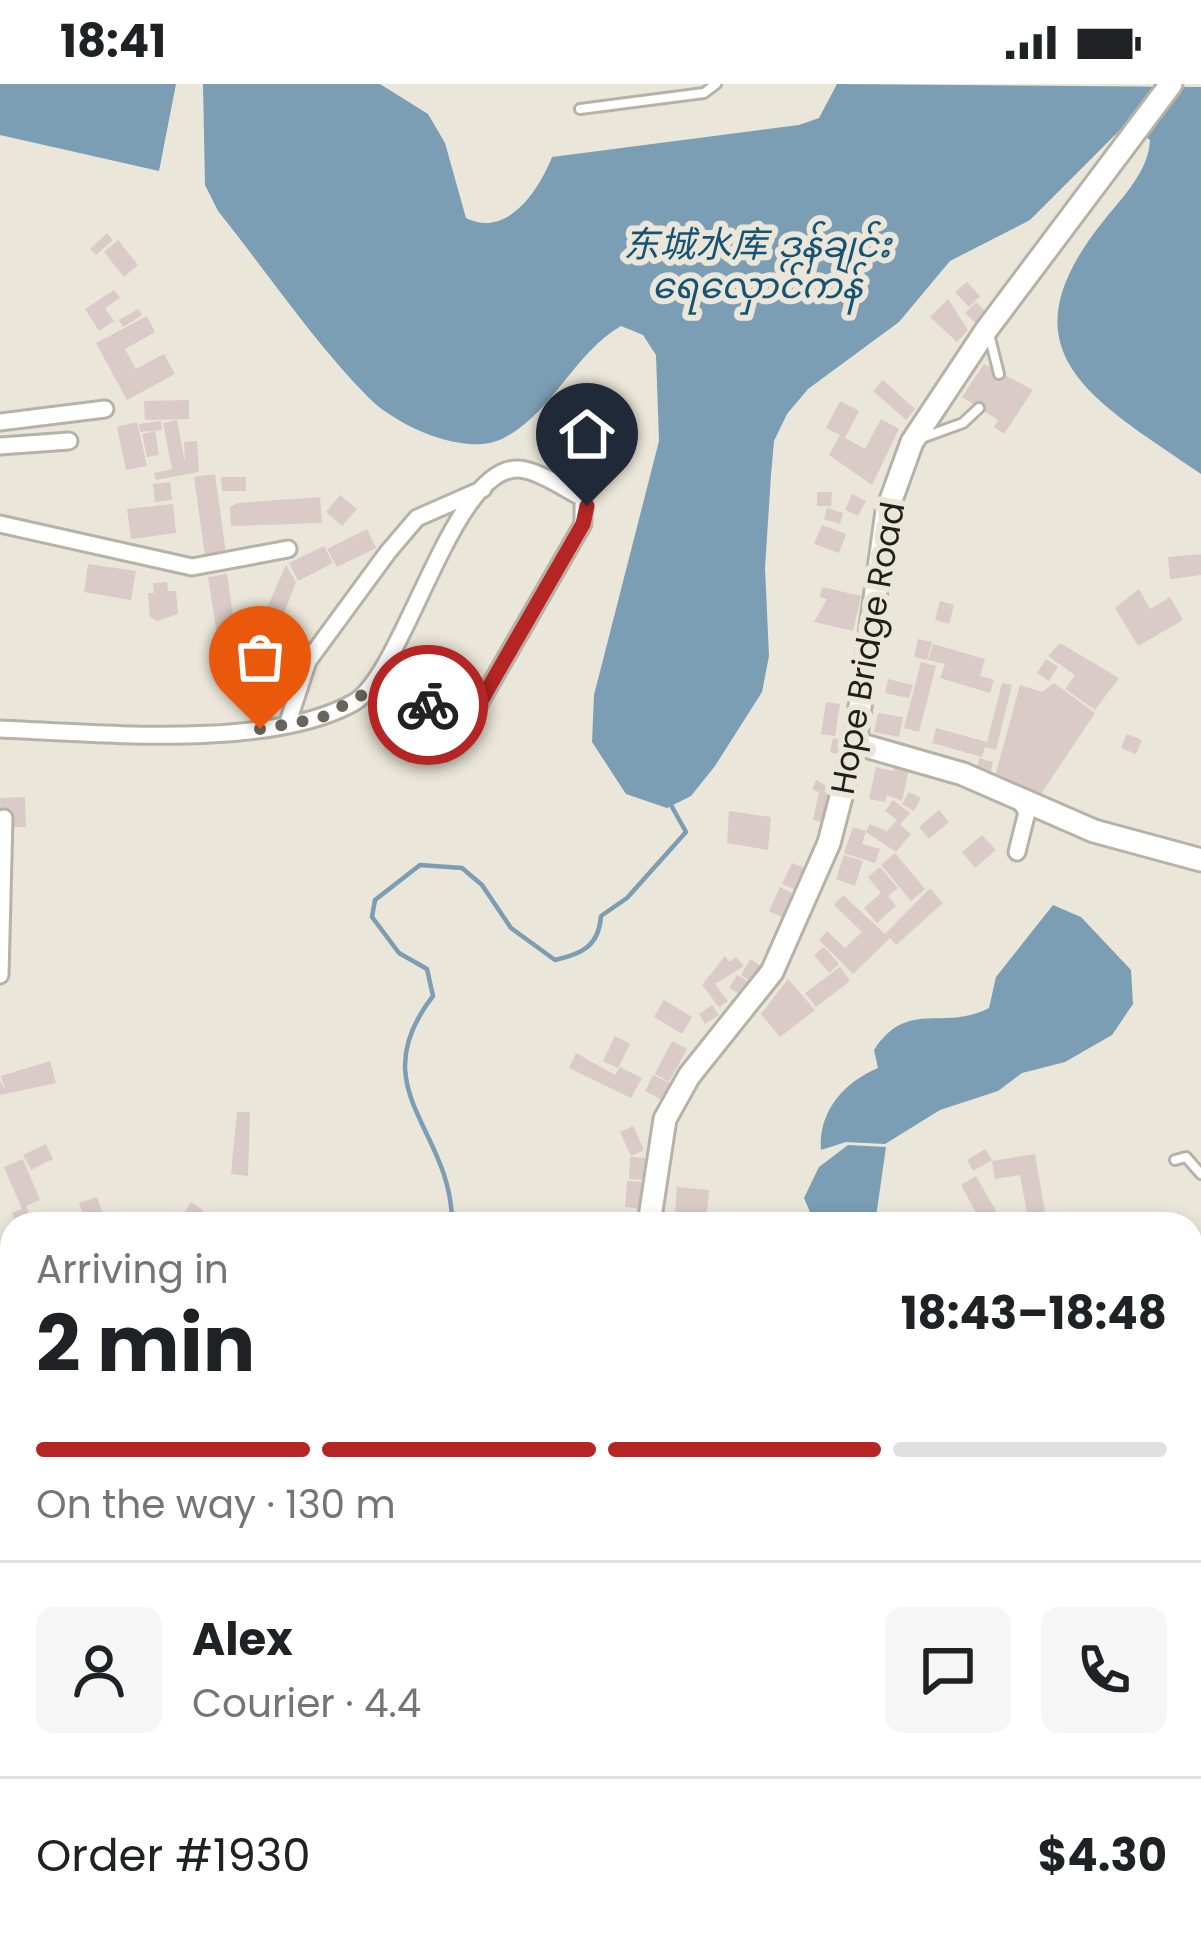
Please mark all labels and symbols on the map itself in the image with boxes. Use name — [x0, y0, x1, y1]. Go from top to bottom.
water label: 东城水库 ဒွန်ချင်း ရေလှောင်ကန် — [623, 219, 893, 315]
pin — [536, 383, 638, 506]
street label: Hope Bridge Road — [819, 498, 916, 798]
pin — [209, 606, 311, 729]
courier — [368, 645, 488, 765]

